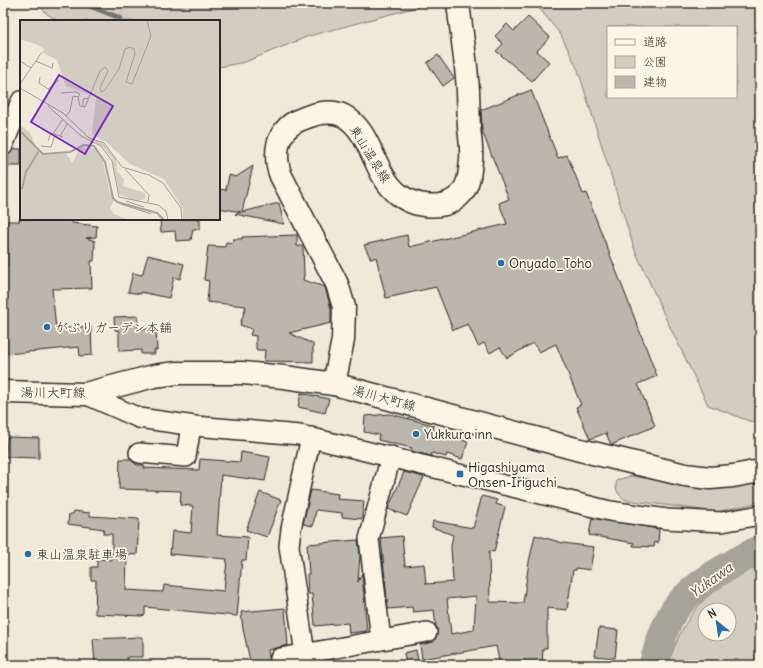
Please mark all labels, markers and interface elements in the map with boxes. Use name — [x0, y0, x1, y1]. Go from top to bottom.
inset map — [20, 20, 220, 220]
legend — [607, 26, 737, 98]
text: 道路 — [643, 34, 667, 49]
text: 公園 — [643, 54, 667, 69]
text: 建物 — [643, 74, 667, 89]
street label: 東山温泉線 — [346, 122, 395, 187]
place label: Onyado_Toho — [509, 255, 592, 272]
marker: Onyado_Toho — [496, 258, 506, 268]
place label: がぶりガーデン本舗 — [55, 319, 172, 336]
marker: がぶりガーデン本舗 — [42, 322, 52, 332]
street label: 湯川大町線 — [350, 381, 419, 415]
street label: 湯川大町線 — [20, 384, 86, 401]
place label: Yukkura inn — [424, 426, 493, 443]
marker: Yukkura inn — [411, 429, 421, 439]
place label: Higashiyama Onsen-Iriguchi — [468, 459, 557, 491]
marker: Higashiyama Onsen-Iriguchi — [455, 469, 465, 479]
place label: 東山温泉駐車場 — [36, 546, 127, 563]
marker: 東山温泉駐車場 — [23, 549, 33, 559]
water label: Yukawa — [686, 558, 737, 602]
north arrow — [697, 602, 737, 642]
text: N — [705, 605, 719, 621]

